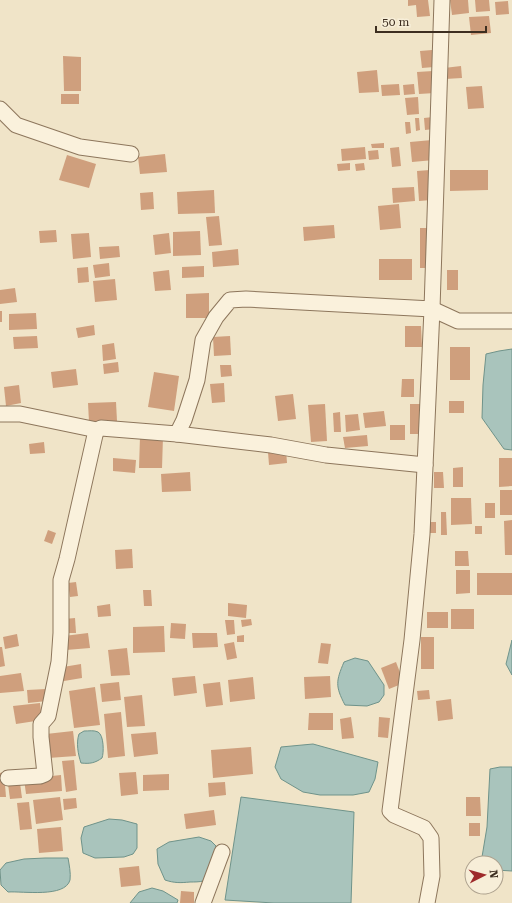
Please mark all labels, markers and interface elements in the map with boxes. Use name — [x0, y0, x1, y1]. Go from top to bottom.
scale bar — [376, 8, 486, 34]
text: 50 m — [382, 15, 409, 29]
north arrow — [464, 855, 504, 895]
text: N — [487, 869, 500, 879]

